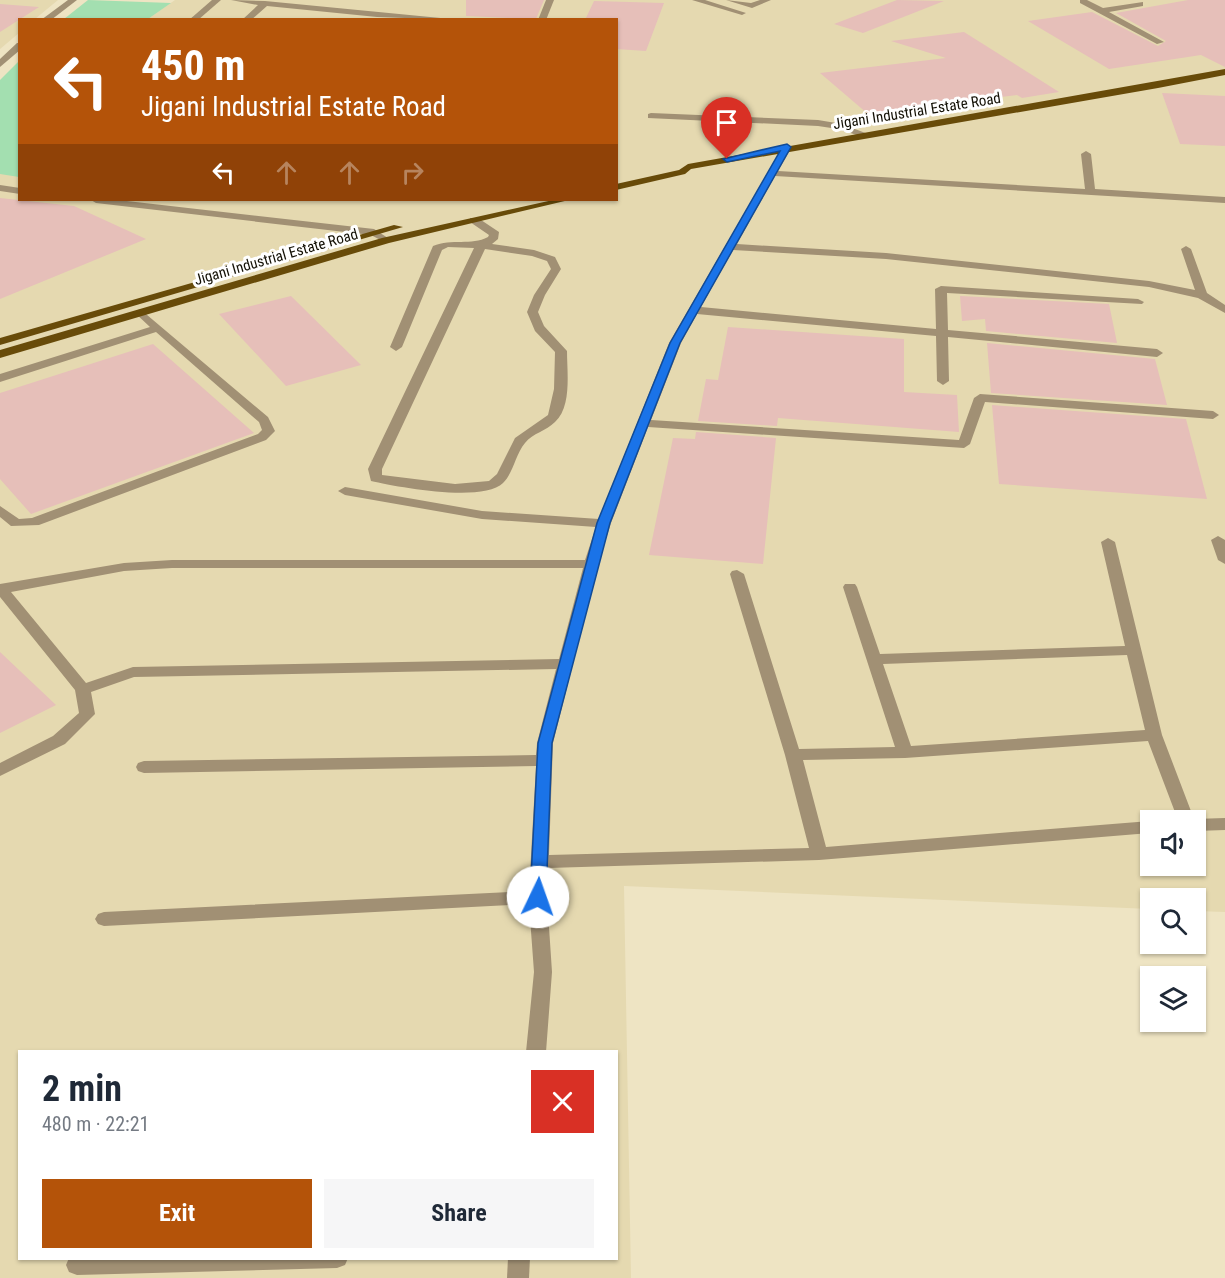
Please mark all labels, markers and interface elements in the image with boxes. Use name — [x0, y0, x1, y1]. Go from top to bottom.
text: 450 m — [141, 41, 246, 90]
icon: left — [42, 42, 120, 120]
street label: Jigani Industrial Estate Road — [832, 89, 1002, 133]
text: Jigani Industrial Estate Road — [141, 91, 446, 123]
pin — [701, 97, 752, 159]
icon: arrive — [710, 106, 743, 139]
icon: left — [207, 156, 240, 189]
icon: ahead — [270, 156, 303, 189]
icon: ahead — [333, 156, 366, 189]
icon: right — [396, 156, 429, 189]
street label: Jigani Industrial Estate Road — [192, 225, 360, 289]
map controls — [1140, 810, 1206, 1032]
button: sound — [1140, 810, 1206, 876]
position arrow — [506, 865, 570, 929]
button: search — [1140, 888, 1206, 954]
button: layers — [1140, 966, 1206, 1032]
text: 2 min — [42, 1068, 122, 1110]
button: close — [531, 1070, 594, 1133]
text: 480 m · 22:21 — [42, 1112, 149, 1136]
button: Exit — [42, 1179, 312, 1248]
button: Share — [324, 1179, 594, 1248]

